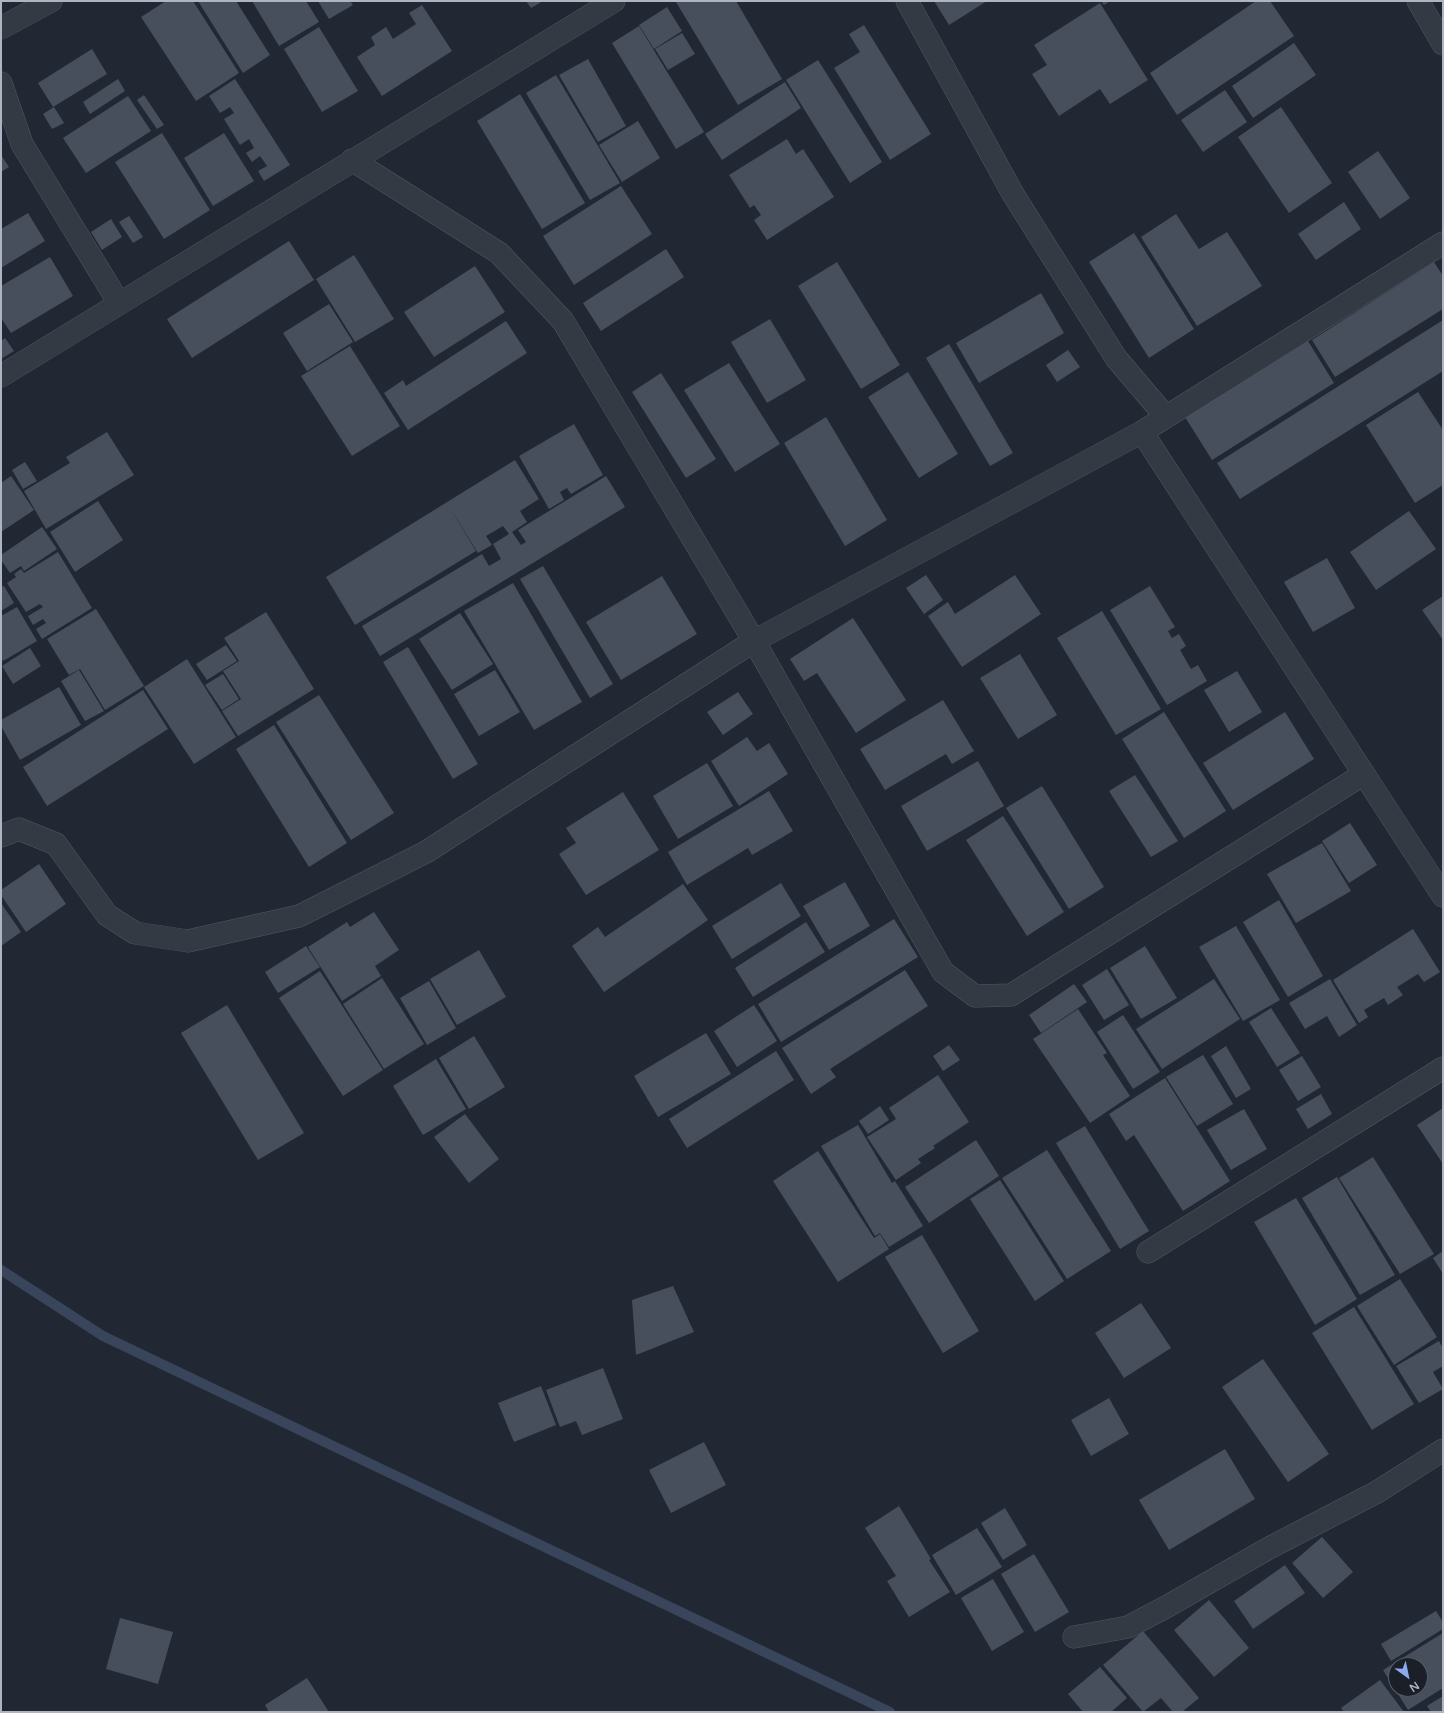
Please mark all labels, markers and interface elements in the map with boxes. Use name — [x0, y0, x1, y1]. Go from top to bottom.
north arrow — [1388, 1657, 1428, 1697]
text: N — [1407, 1679, 1422, 1695]

